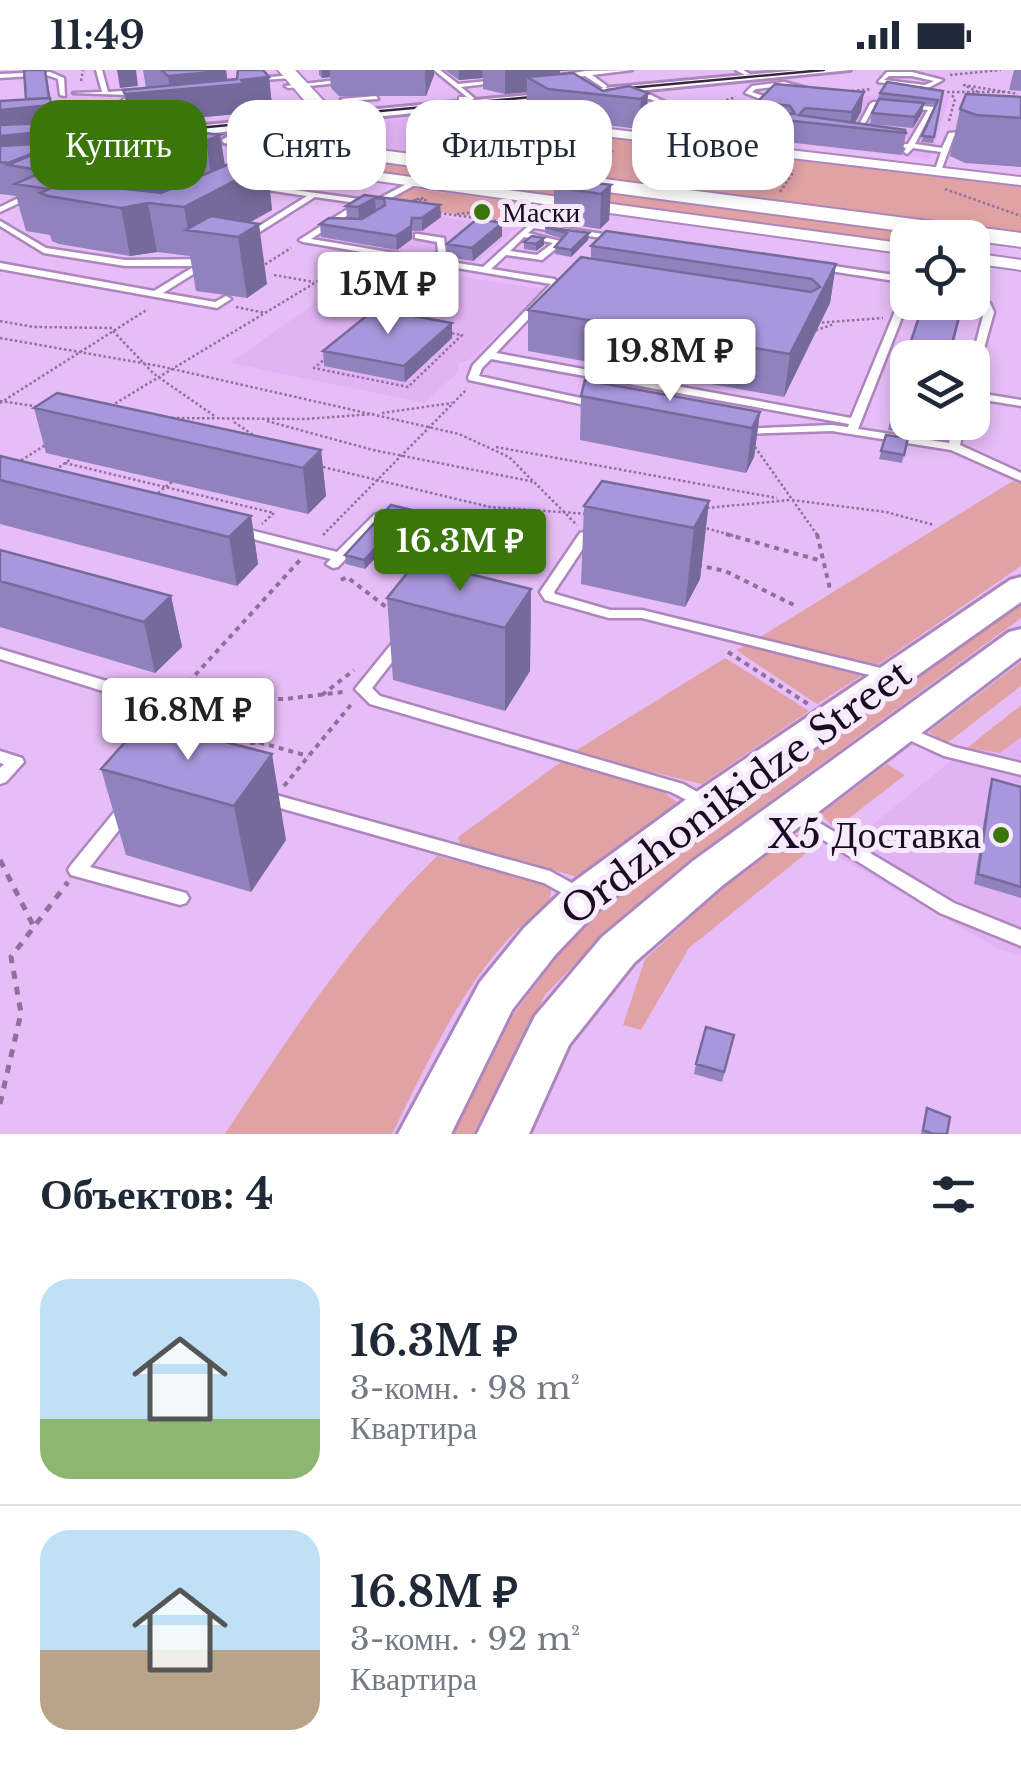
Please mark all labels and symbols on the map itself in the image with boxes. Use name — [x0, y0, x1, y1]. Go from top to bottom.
place label: Маски — [502, 195, 580, 230]
marker: Маски — [471, 201, 493, 223]
pin: 15M ₽ — [318, 252, 458, 337]
pin: 19.8M ₽ — [578, 319, 762, 404]
pin: 16.3M ₽ — [368, 509, 552, 594]
street label: Ordzhonikidze Street — [552, 650, 920, 935]
pin: 16.8M ₽ — [96, 678, 280, 763]
place label: X5 Доставка — [768, 811, 981, 858]
marker: X5 Доставка — [990, 824, 1012, 846]

